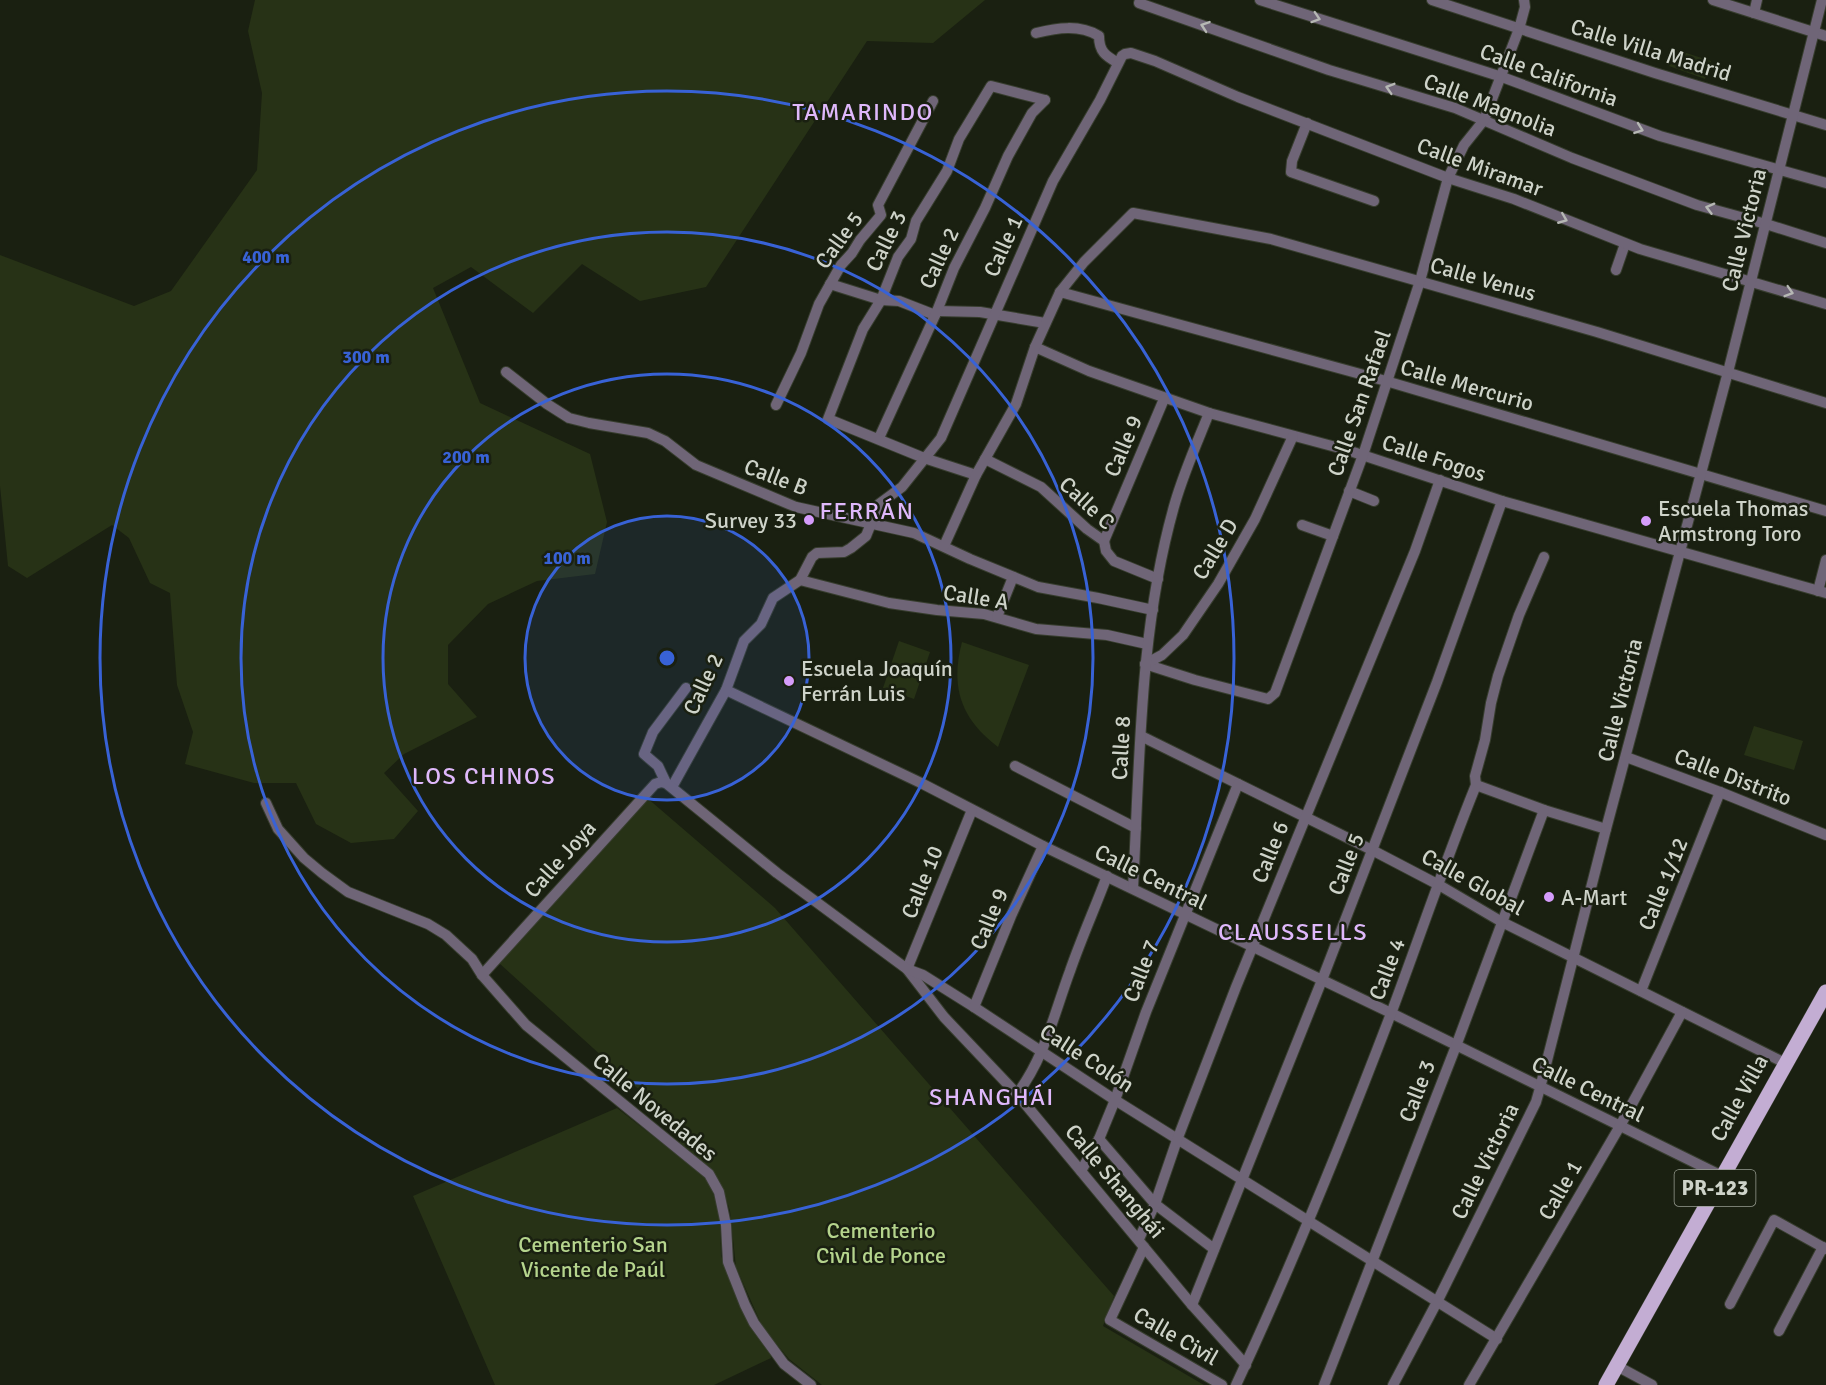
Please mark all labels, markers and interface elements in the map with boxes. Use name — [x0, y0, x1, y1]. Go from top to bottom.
one-way arrow — [1310, 11, 1321, 23]
street label: Calle Villa Madrid — [1567, 13, 1735, 87]
one-way arrow — [1200, 21, 1211, 34]
street label: Calle California — [1476, 38, 1622, 112]
street label: Calle Magnolia — [1420, 67, 1560, 143]
one-way arrow — [1385, 83, 1396, 95]
district label: TAMARINDO — [792, 97, 934, 127]
one-way arrow — [1633, 121, 1644, 134]
street label: Calle Miramar — [1413, 132, 1547, 202]
street label: Calle Victoria — [1716, 166, 1772, 294]
one-way arrow — [1705, 203, 1715, 216]
street label: Calle 5 — [809, 206, 869, 274]
street label: Calle 3 — [860, 206, 912, 276]
street label: Calle 1 — [978, 211, 1028, 281]
one-way arrow — [1557, 212, 1568, 224]
street label: Calle 2 — [913, 223, 965, 293]
text: 400 m — [242, 246, 290, 268]
street label: Calle Venus — [1427, 251, 1539, 307]
one-way arrow — [1783, 285, 1794, 297]
street label: Calle San Rafael — [1321, 326, 1397, 480]
text: 300 m — [342, 346, 390, 368]
street label: Calle Mercurio — [1397, 353, 1537, 417]
street label: Calle 9 — [1098, 411, 1148, 481]
street label: Calle Fogos — [1379, 429, 1489, 487]
text: 200 m — [442, 446, 490, 468]
street label: Calle B — [740, 453, 812, 501]
street label: Calle C — [1054, 471, 1120, 535]
place label: Escuela Thomas Armstrong Toro — [1658, 495, 1808, 547]
district label: FERRÁN — [820, 496, 914, 526]
place label: Survey 33 — [705, 507, 797, 534]
marker: Survey 33 — [802, 513, 816, 527]
street label: Calle D — [1186, 513, 1244, 585]
marker: Escuela Thomas Armstrong Toro — [1639, 514, 1653, 528]
text: 100 m — [543, 547, 591, 569]
street label: Calle A — [941, 578, 1011, 616]
street label: Calle Victoria — [1592, 636, 1648, 764]
centre of rings — [657, 648, 677, 668]
street label: Calle 2 — [677, 649, 729, 719]
place label: Escuela Joaquín Ferrán Luis — [801, 655, 953, 707]
marker: Escuela Joaquín Ferrán Luis — [782, 674, 796, 688]
street label: Calle 8 — [1106, 715, 1136, 781]
street label: Calle Distrito — [1671, 742, 1795, 812]
district label: LOS CHINOS — [412, 761, 556, 791]
street label: Calle Joya — [518, 815, 602, 903]
street label: Calle 6 — [1245, 817, 1295, 887]
street label: Calle 5 — [1322, 829, 1370, 899]
street label: Calle 1/12 — [1632, 834, 1694, 934]
street label: Calle Central — [1090, 838, 1212, 916]
street label: Calle 10 — [895, 842, 949, 922]
street label: Calle Global — [1417, 843, 1529, 921]
street label: Calle 9 — [964, 884, 1014, 954]
place label: A-Mart — [1561, 884, 1628, 911]
marker: A-Mart — [1542, 890, 1556, 904]
district label: CLAUSSELLS — [1218, 917, 1368, 947]
street label: Calle 4 — [1363, 934, 1411, 1004]
street label: Calle 7 — [1117, 936, 1165, 1006]
street label: Calle Colón — [1035, 1018, 1139, 1098]
street label: Calle Novedades — [587, 1047, 723, 1167]
street label: Calle Central — [1527, 1050, 1649, 1128]
street label: Calle Villa — [1704, 1050, 1774, 1146]
street label: Calle 3 — [1393, 1056, 1441, 1126]
district label: SHANGHÁI — [929, 1082, 1055, 1112]
street label: Calle Victoria — [1445, 1098, 1525, 1224]
street label: Calle Shanghái — [1059, 1118, 1171, 1244]
street label: Calle 1 — [1532, 1155, 1588, 1225]
road number: PR-123 — [1674, 1170, 1756, 1206]
park label: Cementerio Civil de Ponce — [816, 1217, 946, 1269]
park label: Cementerio San Vicente de Paúl — [518, 1231, 668, 1283]
street label: Calle Civil — [1129, 1301, 1223, 1371]

